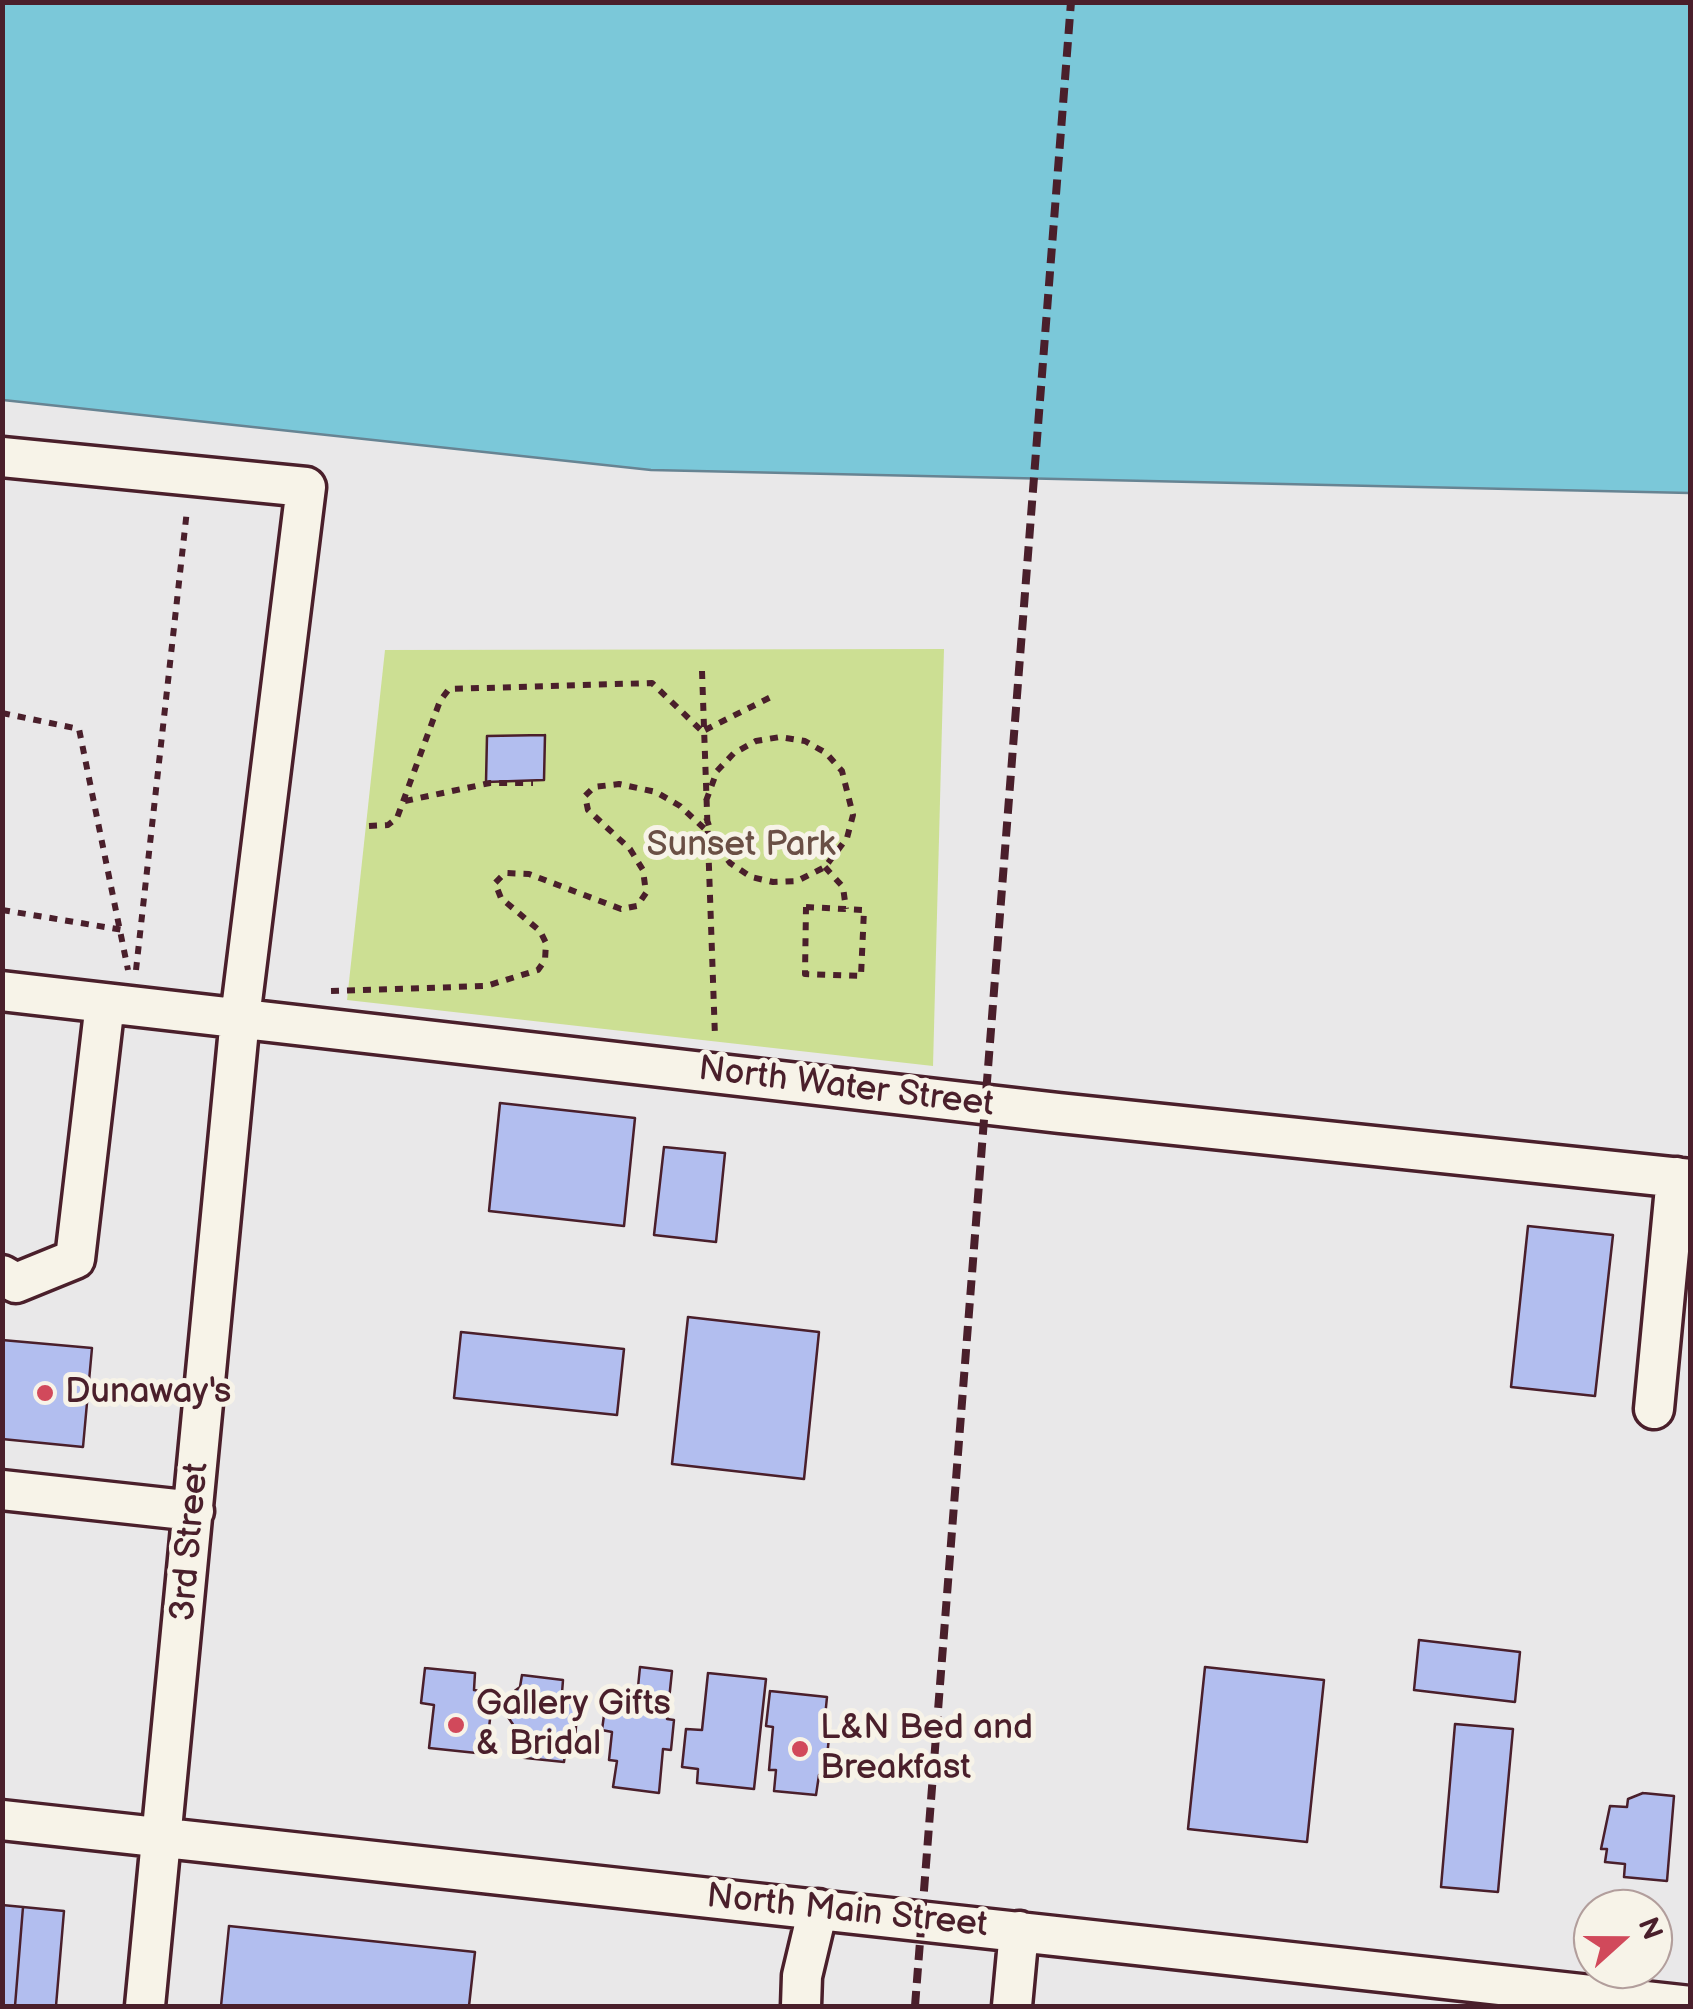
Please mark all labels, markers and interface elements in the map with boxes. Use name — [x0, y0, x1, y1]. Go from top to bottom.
park label: Sunset Park — [647, 825, 835, 867]
street label: North Water Street — [696, 1049, 996, 1127]
place label: Dunaway's — [65, 1372, 231, 1414]
marker: Dunaway's — [34, 1382, 56, 1404]
street label: 3rd Street — [163, 1461, 219, 1623]
place label: Gallery Gifts & Bridal — [476, 1684, 671, 1766]
place label: L&N Bed and Breakfast — [820, 1708, 1033, 1790]
marker: Gallery Gifts & Bridal — [445, 1714, 467, 1736]
marker: L&N Bed and Breakfast — [789, 1738, 811, 1760]
street label: North Main Street — [704, 1876, 990, 1948]
north arrow — [1573, 1889, 1673, 1989]
text: N — [1630, 1913, 1669, 1945]

